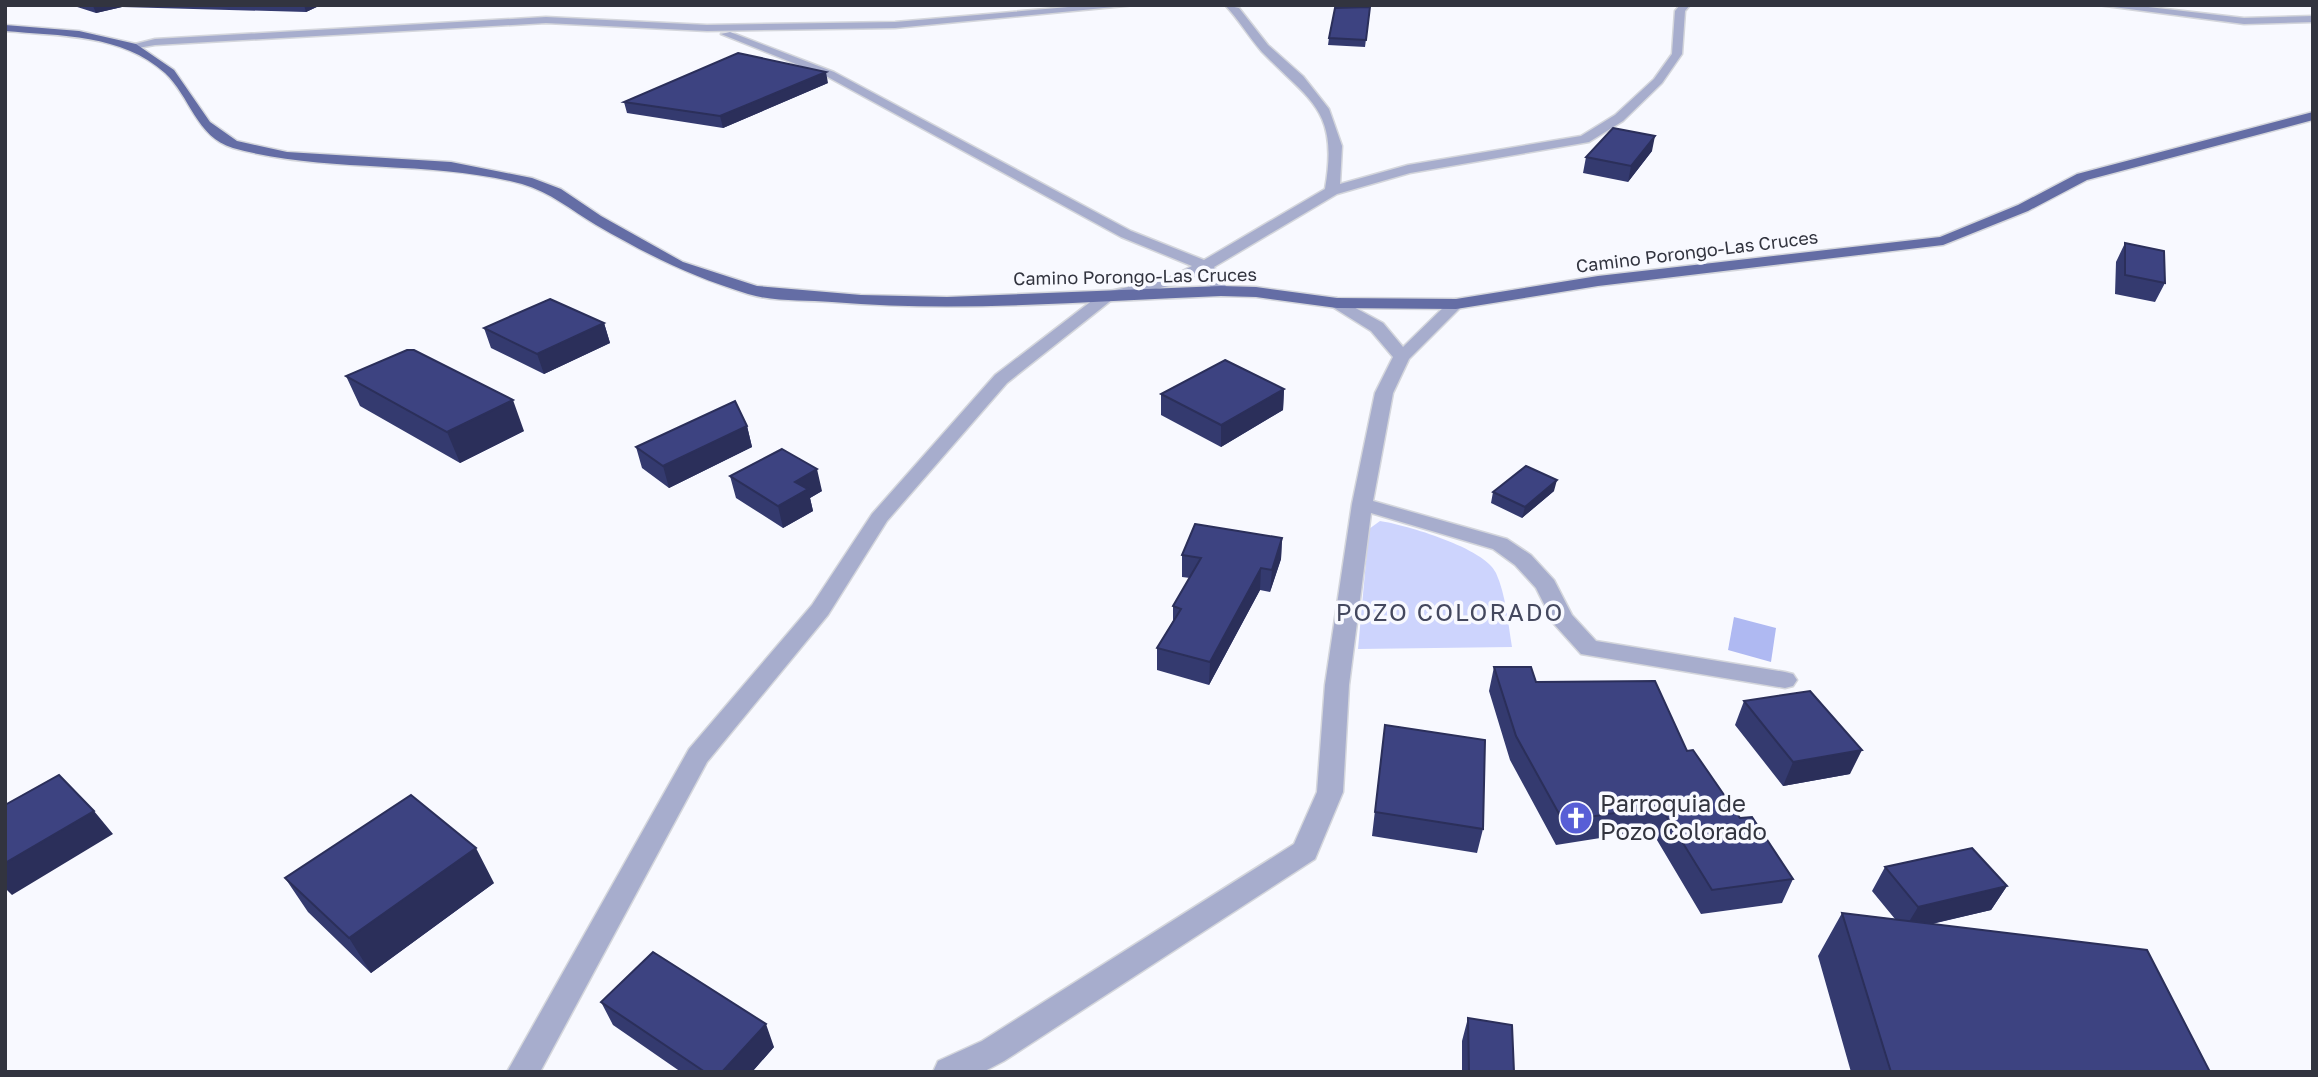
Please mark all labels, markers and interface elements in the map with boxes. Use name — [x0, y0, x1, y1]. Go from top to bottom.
street label: Camino Porongo-Las Cruces — [1574, 225, 1819, 277]
street label: Camino Porongo-Las Cruces — [1013, 263, 1257, 289]
district label: POZO COLORADO — [1336, 597, 1564, 626]
place label: Parroquia de Pozo Colorado — [1600, 788, 1767, 845]
church icon: Parroquia de Pozo Colorado — [1557, 799, 1595, 837]

